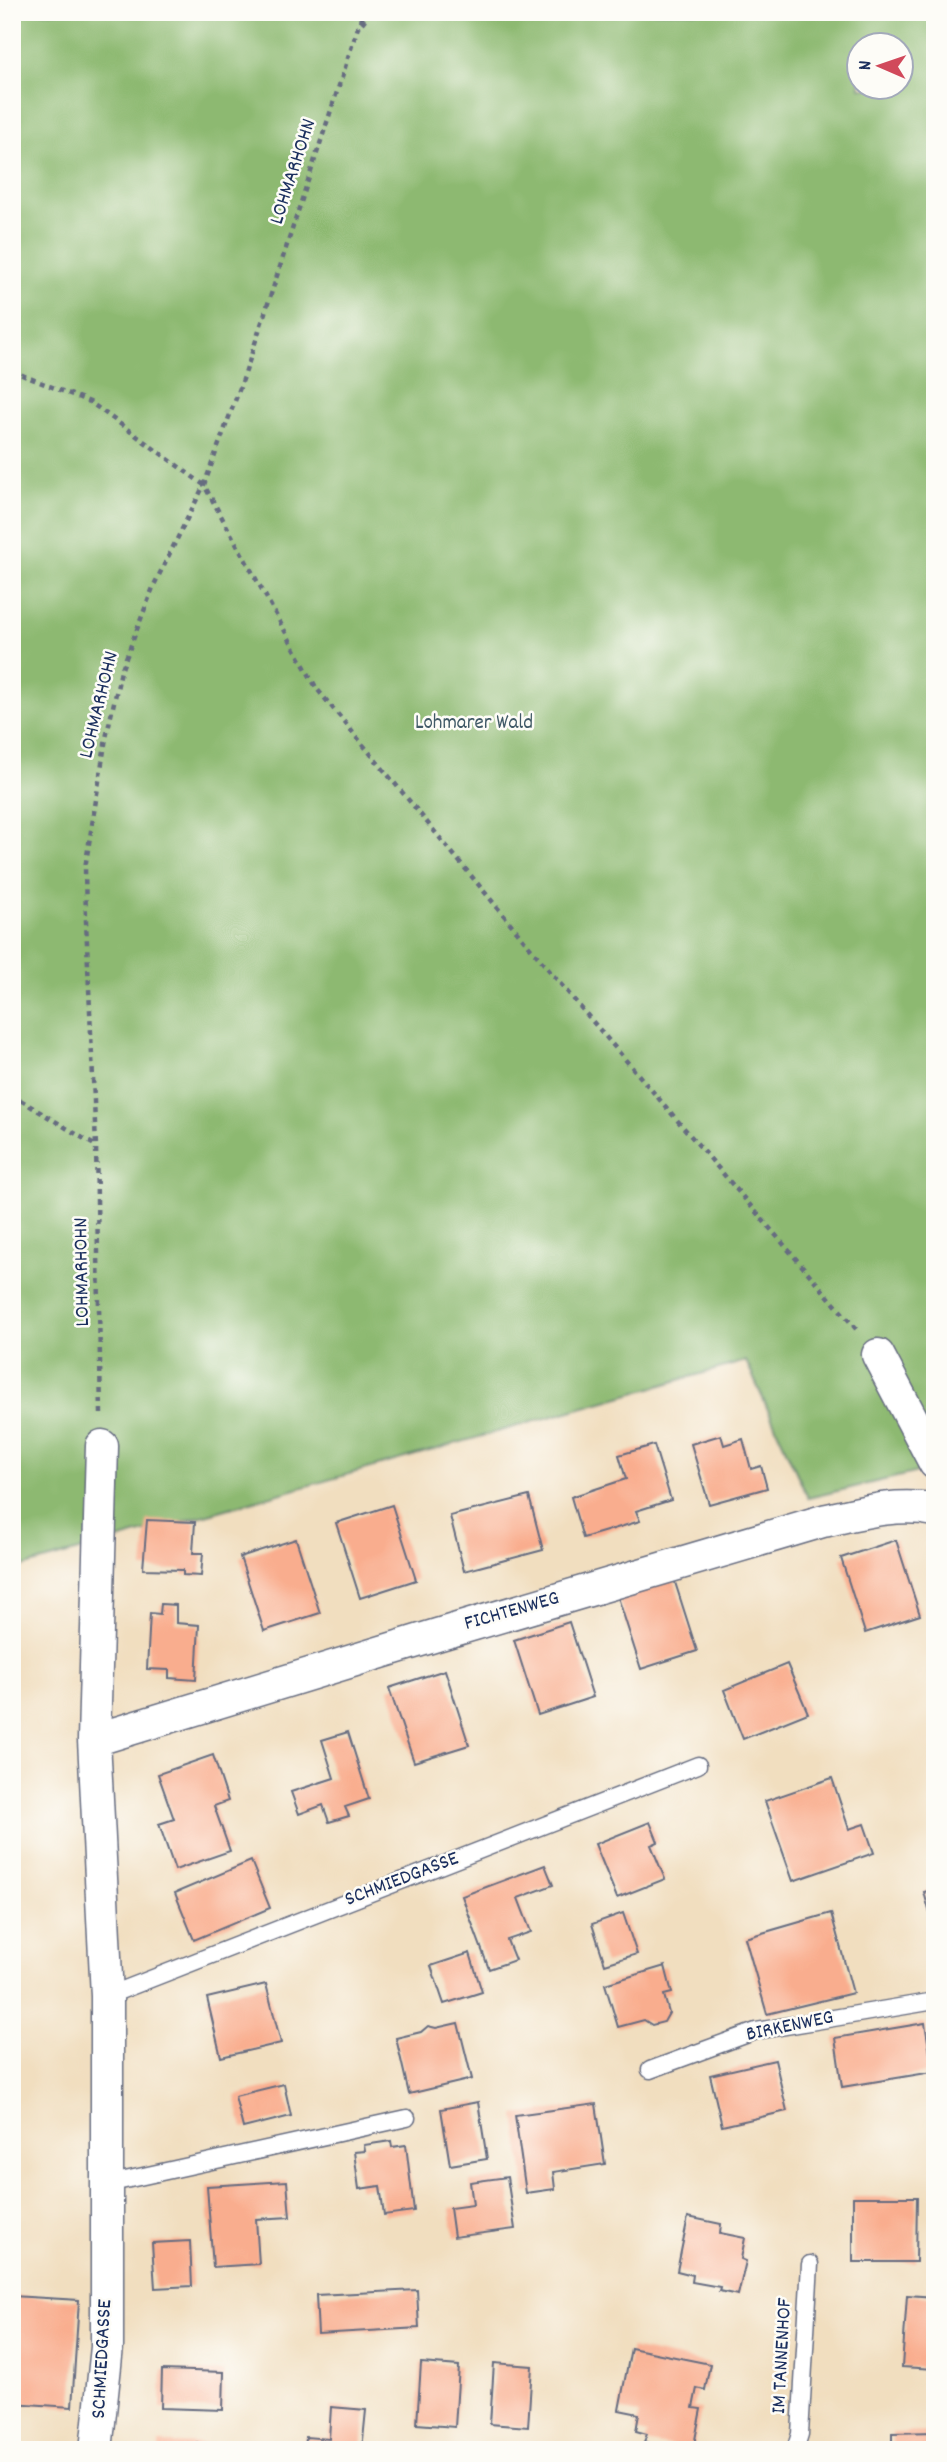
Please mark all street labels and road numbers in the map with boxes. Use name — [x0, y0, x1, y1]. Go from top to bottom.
street label: LOHMARHOHN — [263, 115, 325, 229]
street label: LOHMARHOHN — [72, 648, 128, 762]
street label: LOHMARHOHN — [67, 1217, 99, 1327]
street label: FICHTENWEG — [461, 1584, 563, 1640]
street label: SCHMIEDGASSE — [341, 1844, 464, 1915]
street label: BIRKENWEG — [744, 2003, 836, 2051]
street label: IM TANNENHOF — [765, 2297, 801, 2415]
street label: SCHMIEDGASSE — [85, 2298, 121, 2420]

